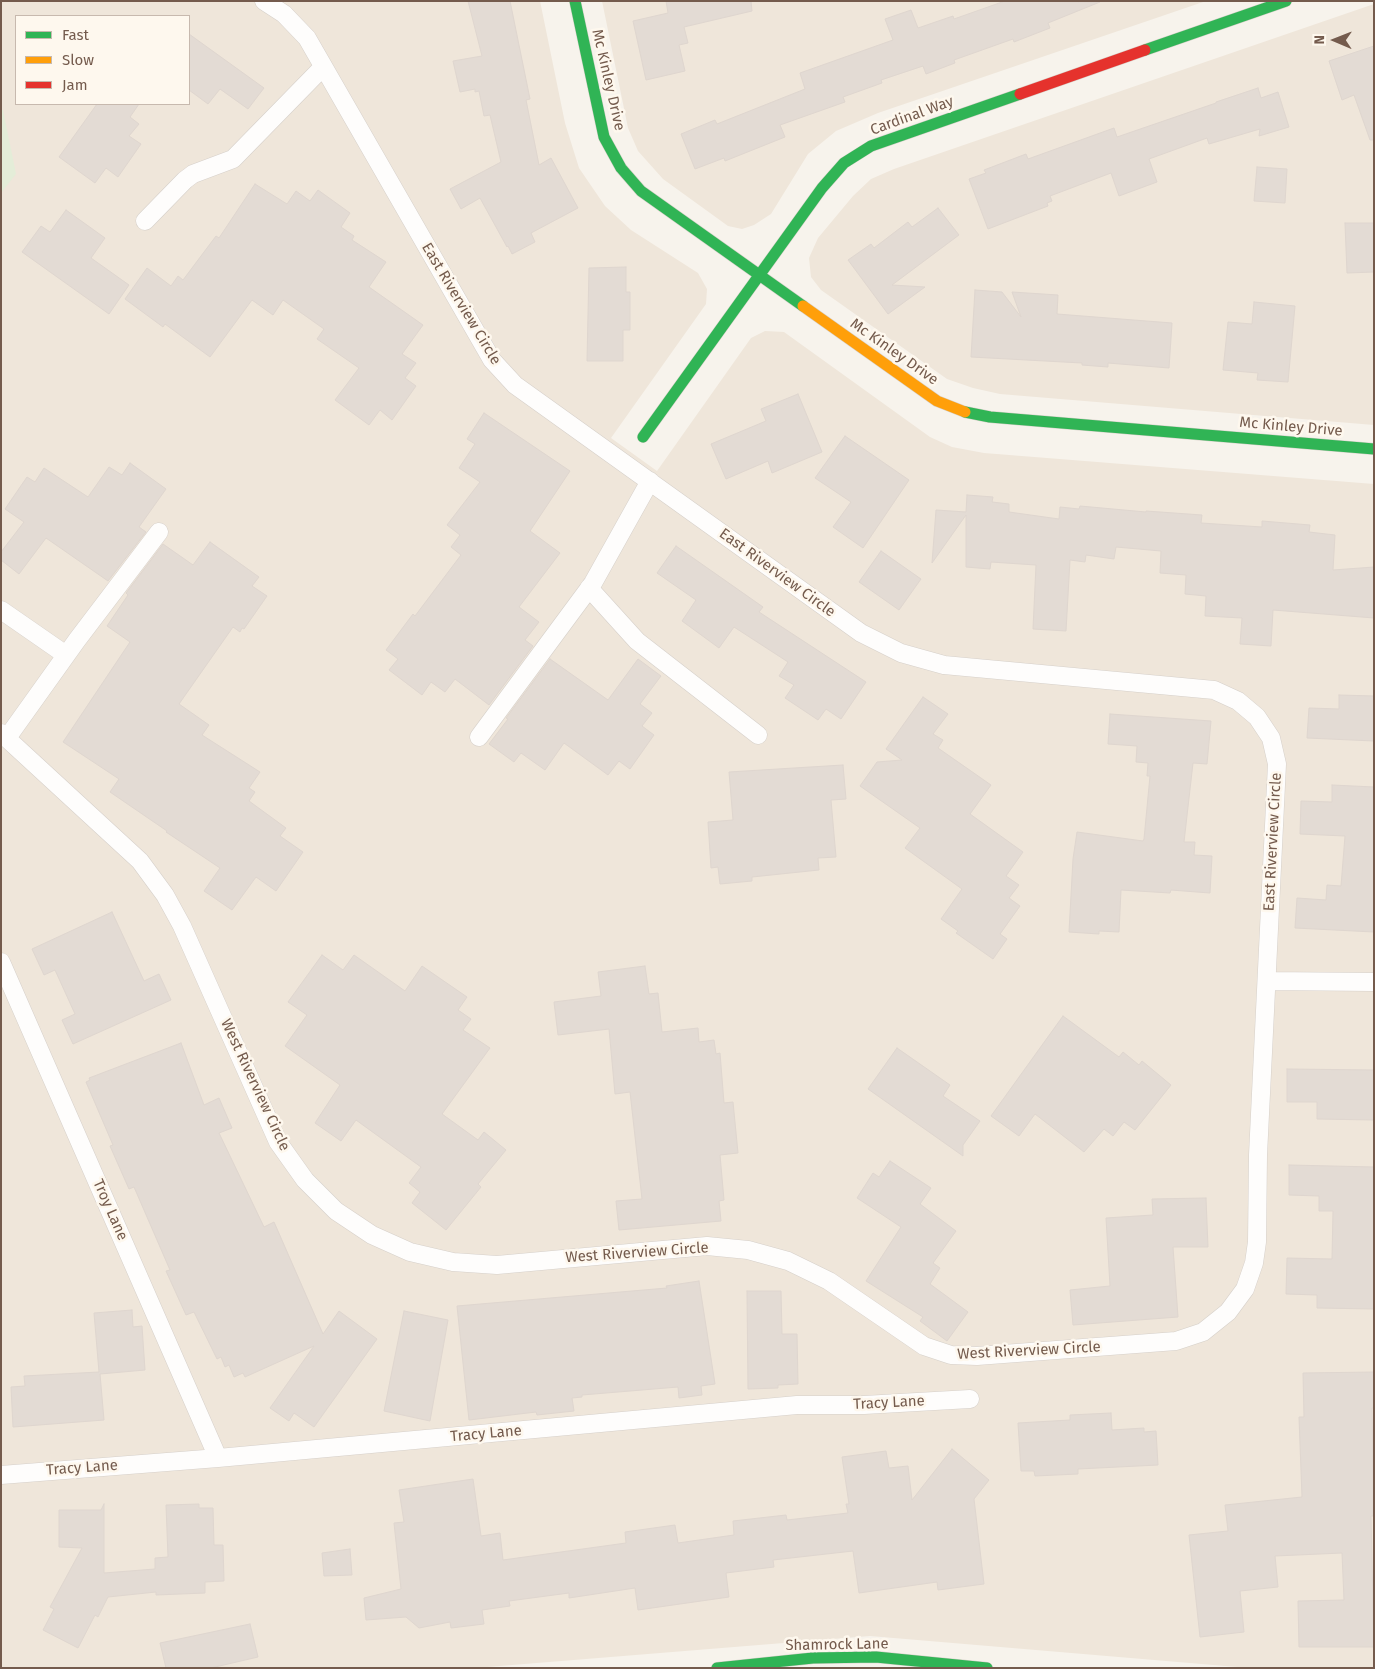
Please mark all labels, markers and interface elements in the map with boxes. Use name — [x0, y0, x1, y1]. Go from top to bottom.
legend — [15, 15, 190, 105]
north arrow — [1310, 15, 1360, 65]
text: Fast — [62, 26, 89, 44]
street label: Mc Kinley Drive — [588, 27, 628, 133]
text: N — [1311, 35, 1328, 45]
text: Slow — [62, 51, 94, 69]
text: Jam — [62, 76, 88, 94]
street label: Cardinal Way — [868, 93, 956, 139]
street label: East Riverview Circle — [417, 240, 505, 368]
street label: Mc Kinley Drive — [846, 315, 942, 389]
street label: Mc Kinley Drive — [1239, 414, 1343, 440]
street label: East Riverview Circle — [715, 525, 839, 621]
street label: East Riverview Circle — [1260, 772, 1286, 912]
street label: West Riverview Circle — [217, 1016, 293, 1154]
street label: Troy Lane — [89, 1177, 131, 1243]
street label: West Riverview Circle — [565, 1239, 709, 1267]
street label: West Riverview Circle — [957, 1338, 1101, 1364]
street label: Tracy Lane — [853, 1392, 925, 1414]
street label: Tracy Lane — [450, 1422, 522, 1446]
street label: Tracy Lane — [46, 1457, 118, 1479]
street label: Shamrock Lane — [785, 1635, 889, 1655]

